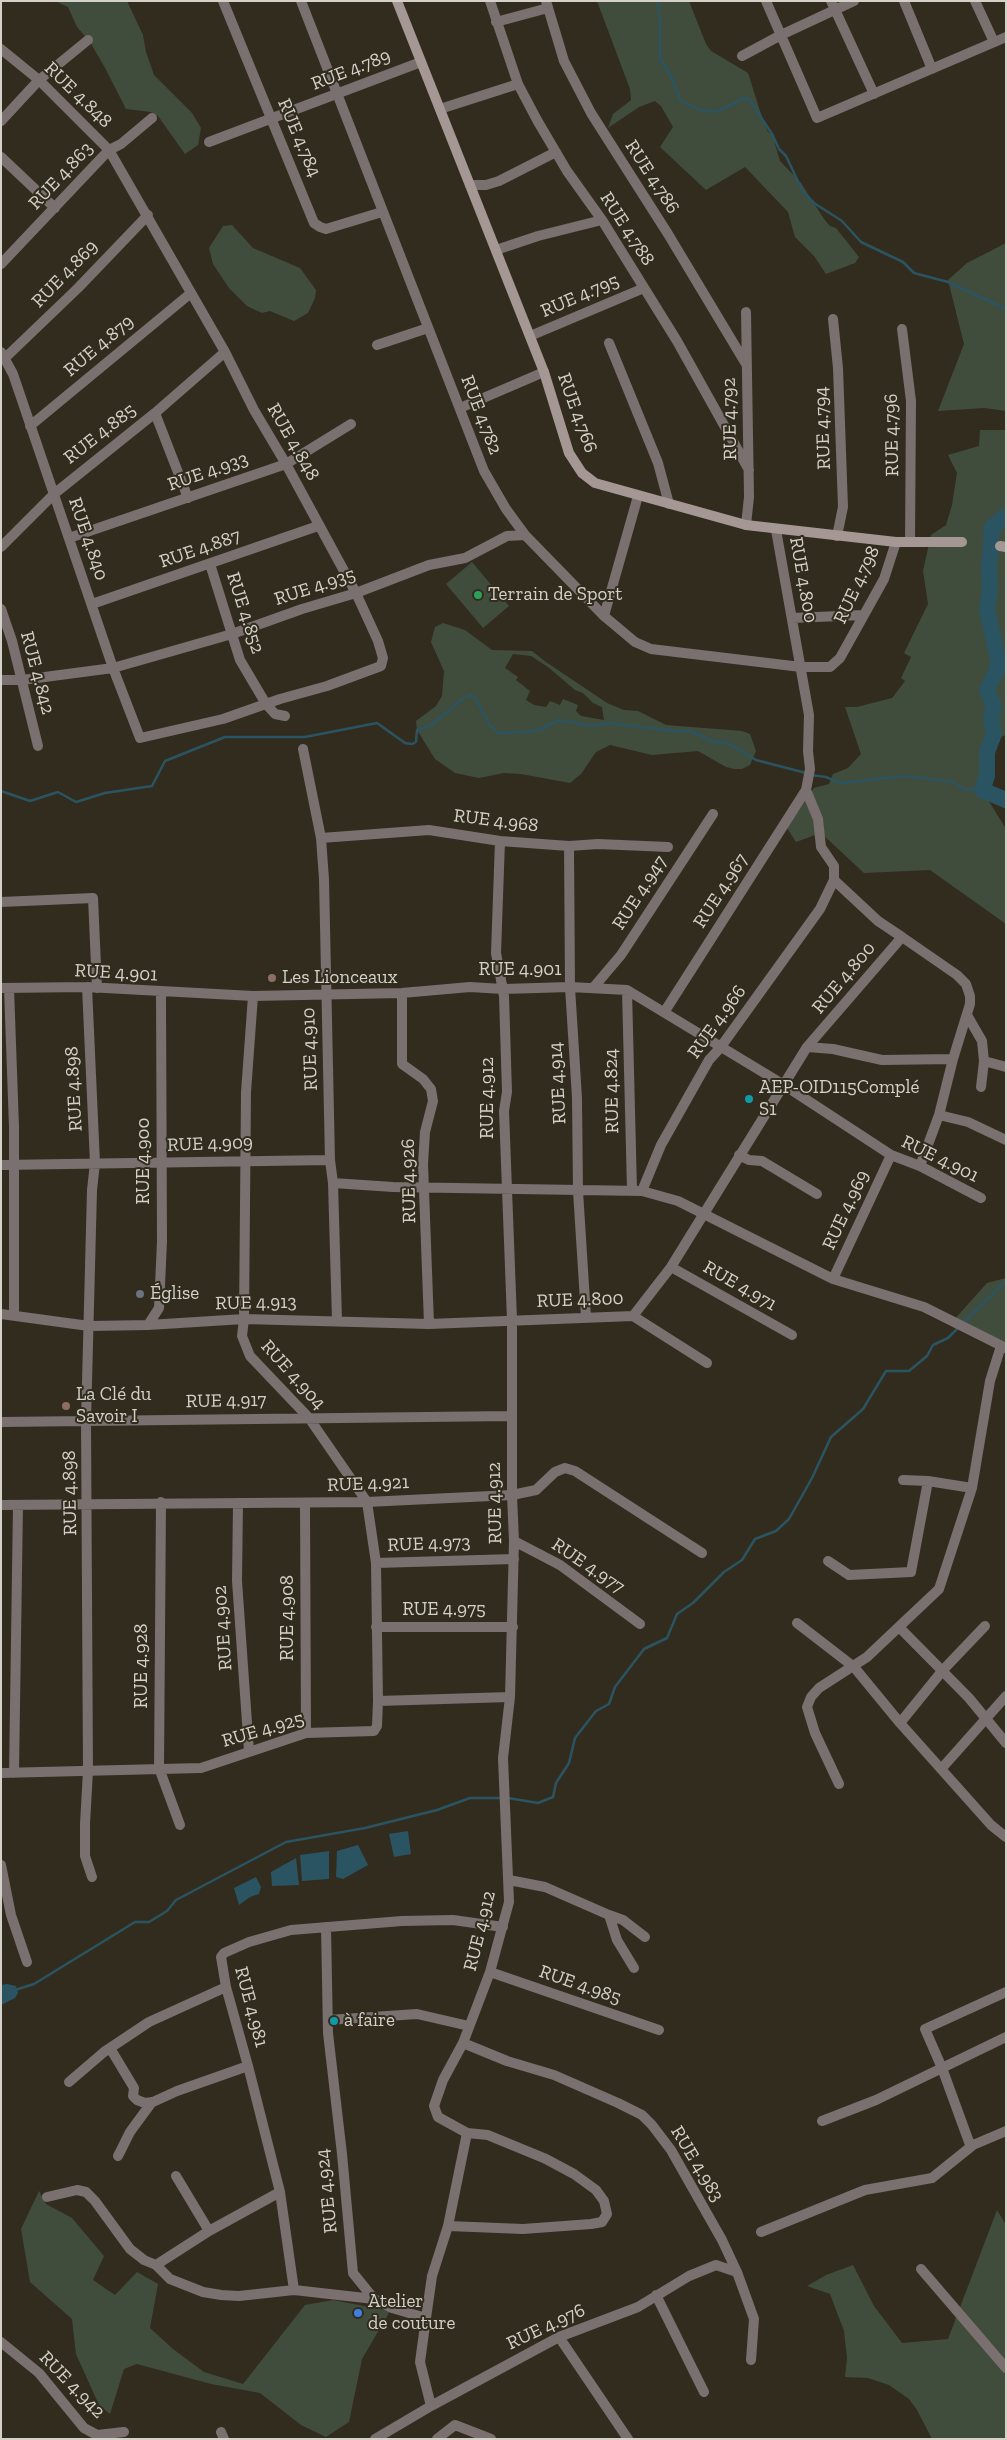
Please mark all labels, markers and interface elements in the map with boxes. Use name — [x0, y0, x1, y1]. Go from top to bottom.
street label: RUE 4.789 — [308, 44, 394, 96]
street label: RUE 4.848 — [39, 57, 117, 133]
street label: RUE 4.784 — [272, 95, 326, 181]
street label: RUE 4.786 — [620, 136, 684, 218]
street label: RUE 4.863 — [24, 137, 98, 215]
street label: RUE 4.788 — [595, 188, 659, 270]
street label: RUE 4.869 — [27, 235, 103, 313]
street label: RUE 4.795 — [537, 269, 623, 323]
street label: RUE 4.879 — [59, 310, 139, 382]
street label: RUE 4.766 — [552, 370, 602, 456]
street label: RUE 4.782 — [456, 372, 506, 458]
street label: RUE 4.792 — [718, 377, 742, 461]
street label: RUE 4.794 — [810, 386, 836, 470]
street label: RUE 4.796 — [880, 393, 904, 477]
street label: RUE 4.885 — [59, 399, 141, 469]
street label: RUE 4.848 — [262, 399, 324, 485]
street label: RUE 4.933 — [165, 448, 251, 496]
street label: RUE 4.840 — [63, 495, 113, 583]
street label: RUE 4.887 — [156, 525, 244, 573]
street label: RUE 4.800 — [784, 535, 822, 625]
street label: RUE 4.798 — [829, 542, 885, 628]
street label: RUE 4.935 — [272, 563, 358, 611]
street label: RUE 4.852 — [221, 569, 269, 657]
place label: Terrain de Sport — [488, 584, 622, 606]
marker: Terrain de Sport — [472, 589, 484, 601]
street label: RUE 4.842 — [15, 629, 59, 717]
street label: RUE 4.968 — [452, 804, 540, 838]
street label: RUE 4.967 — [689, 850, 753, 932]
street label: RUE 4.947 — [608, 852, 672, 934]
street label: RUE 4.800 — [807, 937, 881, 1019]
street label: RUE 4.901 — [74, 959, 158, 987]
street label: RUE 4.901 — [478, 959, 562, 981]
place label: Les Lionceaux — [282, 967, 398, 989]
marker: Les Lionceaux — [266, 972, 278, 984]
street label: RUE 4.966 — [683, 981, 751, 1063]
street label: RUE 4.910 — [297, 1007, 323, 1091]
street label: RUE 4.914 — [544, 1041, 572, 1125]
street label: RUE 4.898 — [60, 1046, 88, 1132]
street label: RUE 4.824 — [600, 1048, 624, 1134]
street label: RUE 4.912 — [477, 1057, 499, 1139]
place label: AEP-OID115Complé S1 — [759, 1077, 920, 1121]
marker: AEP-OID115Complé S1 — [743, 1093, 755, 1105]
street label: RUE 4.900 — [133, 1118, 155, 1204]
street label: RUE 4.909 — [167, 1131, 253, 1157]
street label: RUE 4.901 — [898, 1131, 982, 1187]
street label: RUE 4.926 — [397, 1138, 421, 1224]
street label: RUE 4.969 — [818, 1167, 874, 1253]
street label: RUE 4.971 — [699, 1256, 781, 1316]
place label: Église — [150, 1283, 199, 1305]
street label: RUE 4.800 — [536, 1287, 624, 1313]
marker: Église — [134, 1288, 146, 1300]
street label: RUE 4.913 — [215, 1291, 297, 1315]
street label: RUE 4.904 — [256, 1335, 330, 1415]
place label: La Clé du Savoir I — [76, 1384, 152, 1428]
street label: RUE 4.917 — [185, 1389, 267, 1413]
marker: La Clé du Savoir I — [60, 1400, 72, 1412]
street label: RUE 4.898 — [58, 1450, 82, 1536]
street label: RUE 4.912 — [483, 1462, 507, 1544]
street label: RUE 4.921 — [327, 1471, 409, 1497]
street label: RUE 4.973 — [387, 1531, 471, 1557]
street label: RUE 4.977 — [547, 1533, 629, 1599]
street label: RUE 4.908 — [277, 1575, 299, 1661]
street label: RUE 4.902 — [209, 1584, 237, 1672]
street label: RUE 4.975 — [402, 1599, 486, 1621]
street label: RUE 4.928 — [131, 1624, 153, 1708]
street label: RUE 4.925 — [219, 1707, 307, 1753]
street label: RUE 4.912 — [459, 1888, 501, 1974]
street label: RUE 4.985 — [536, 1960, 624, 2010]
street label: RUE 4.981 — [229, 1964, 273, 2050]
place label: à faire — [344, 2010, 395, 2032]
marker: à faire — [328, 2015, 340, 2027]
street label: RUE 4.983 — [665, 2122, 729, 2206]
street label: RUE 4.924 — [311, 2148, 343, 2234]
place label: Atelier de couture — [368, 2291, 455, 2335]
street label: RUE 4.976 — [503, 2299, 589, 2355]
marker: Atelier de couture — [352, 2307, 364, 2319]
street label: RUE 4.942 — [34, 2347, 110, 2423]

